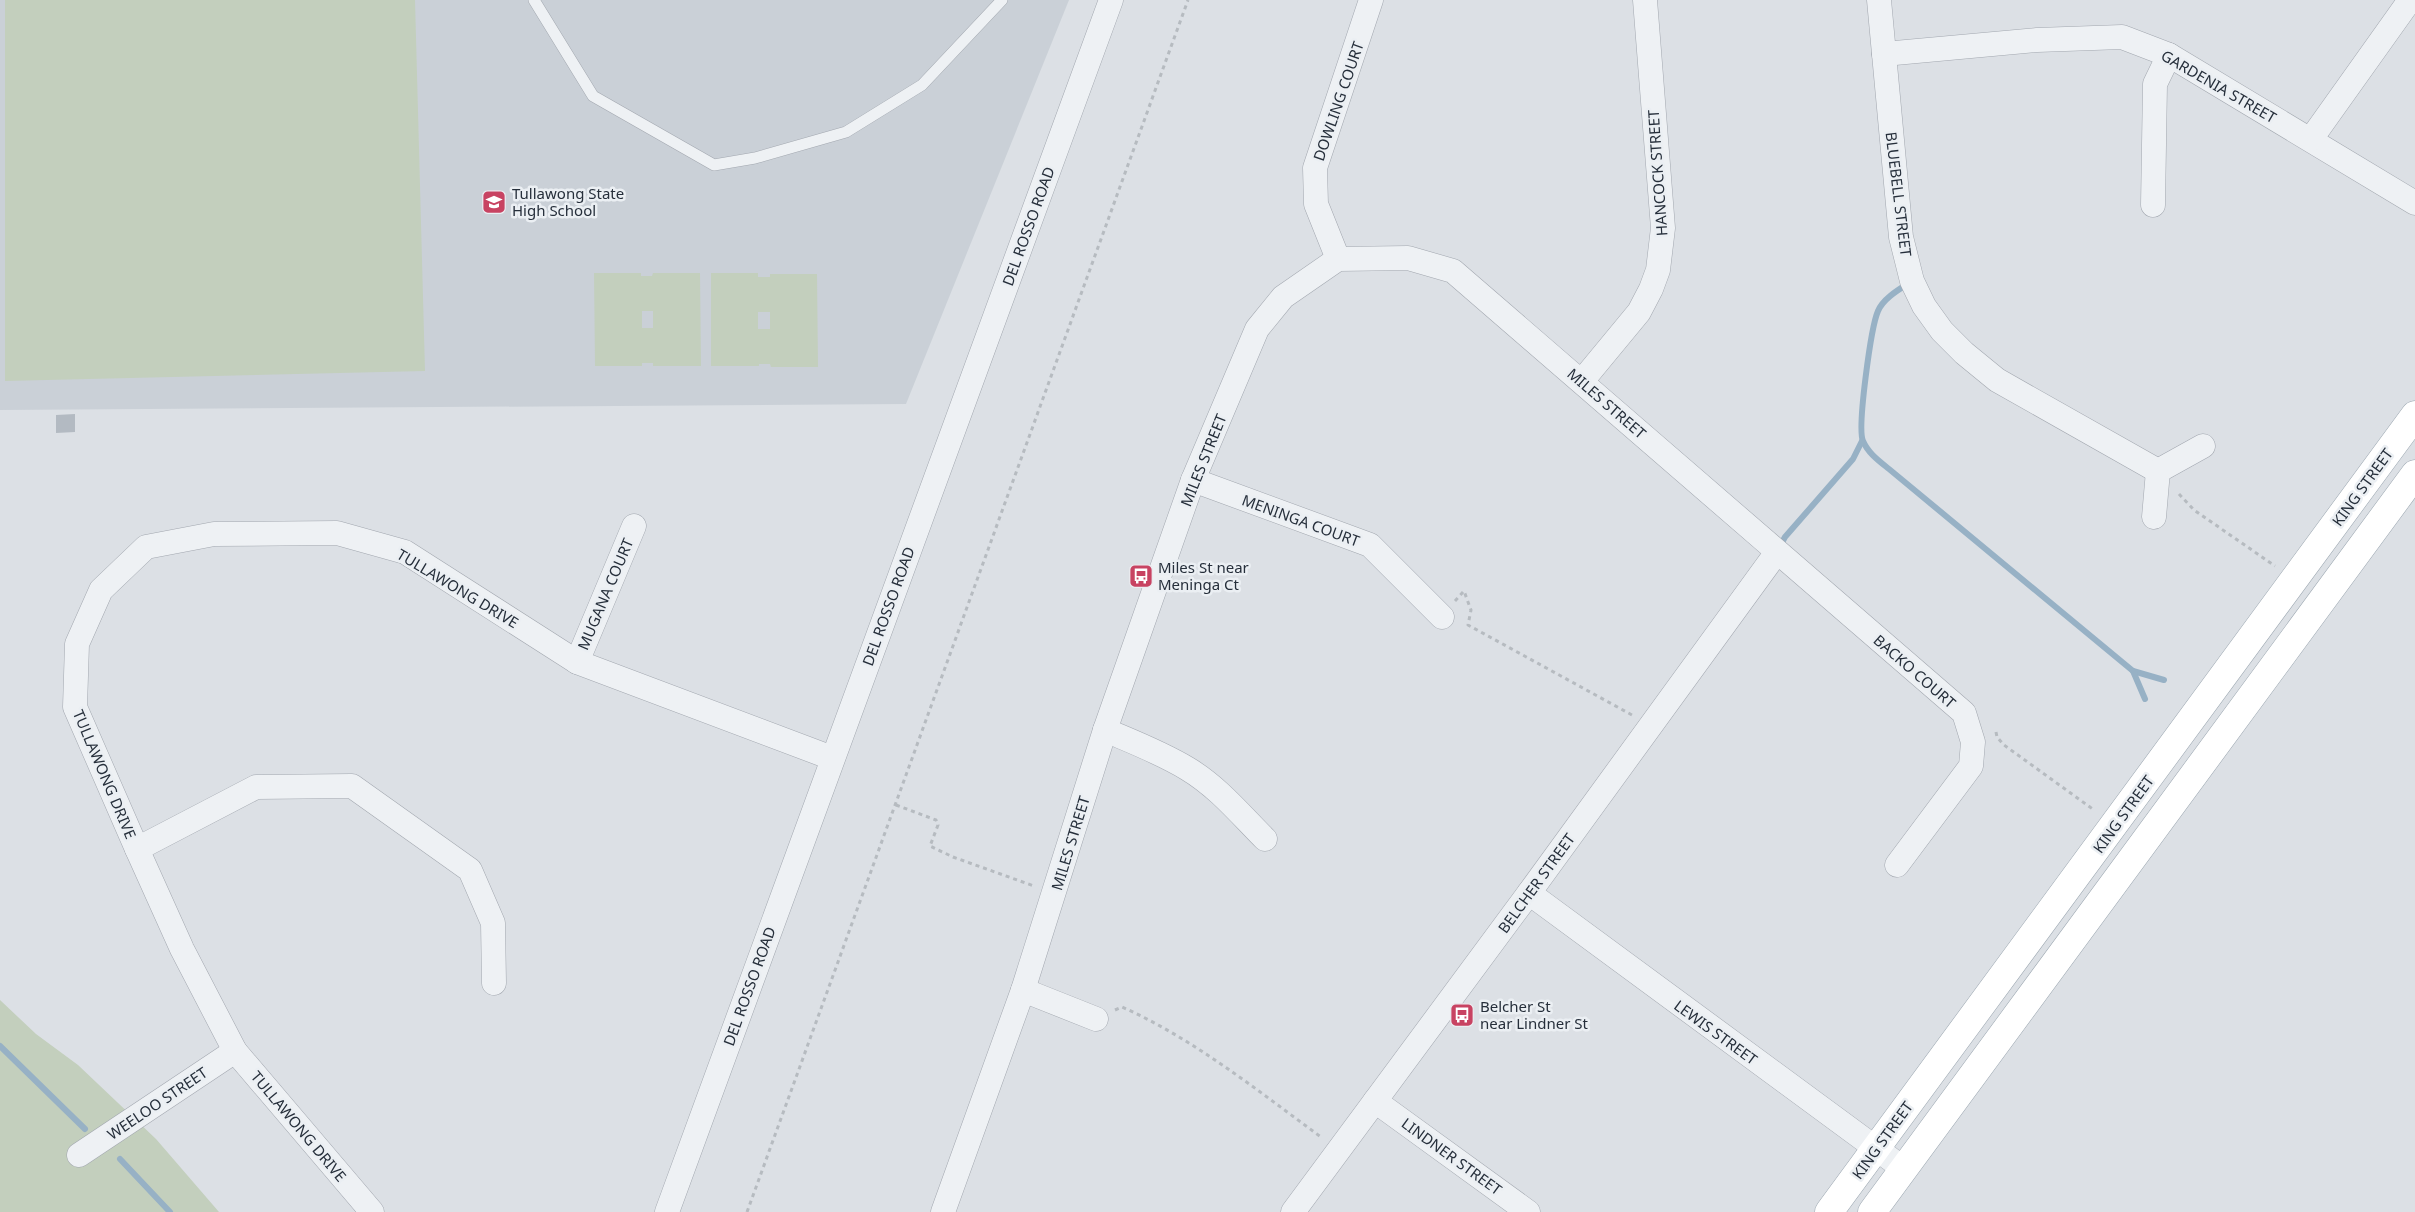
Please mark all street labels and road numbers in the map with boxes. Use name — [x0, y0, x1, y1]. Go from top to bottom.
street label: DOWLING COURT — [1308, 38, 1368, 163]
street label: GARDENIA STREET — [2158, 45, 2281, 127]
street label: HANCOCK STREET — [1643, 109, 1671, 237]
street label: BLUEBELL STREET — [1881, 131, 1917, 258]
street label: DEL ROSSO ROAD — [997, 164, 1059, 288]
street label: MILES STREET — [1563, 363, 1651, 443]
street label: MILES STREET — [1175, 410, 1231, 509]
street label: KING STREET — [2327, 444, 2397, 530]
street label: MENINGA COURT — [1239, 489, 1363, 551]
street label: MUGANA COURT — [572, 534, 638, 653]
street label: TULLAWONG DRIVE — [394, 544, 522, 632]
street label: DEL ROSSO ROAD — [857, 544, 919, 668]
street label: BACKO COURT — [1870, 630, 1961, 713]
street label: TULLAWONG DRIVE — [69, 706, 141, 842]
street label: KING STREET — [2088, 771, 2158, 857]
street label: MILES STREET — [1046, 793, 1094, 893]
street label: BELCHER STREET — [1493, 829, 1579, 937]
street label: DEL ROSSO ROAD — [718, 924, 780, 1048]
street label: LEWIS STREET — [1670, 995, 1762, 1069]
street label: WEELOO STREET — [103, 1062, 211, 1144]
street label: TULLAWONG DRIVE — [247, 1067, 351, 1185]
street label: KING STREET — [1847, 1097, 1917, 1183]
street label: LINDNER STREET — [1398, 1113, 1507, 1200]

